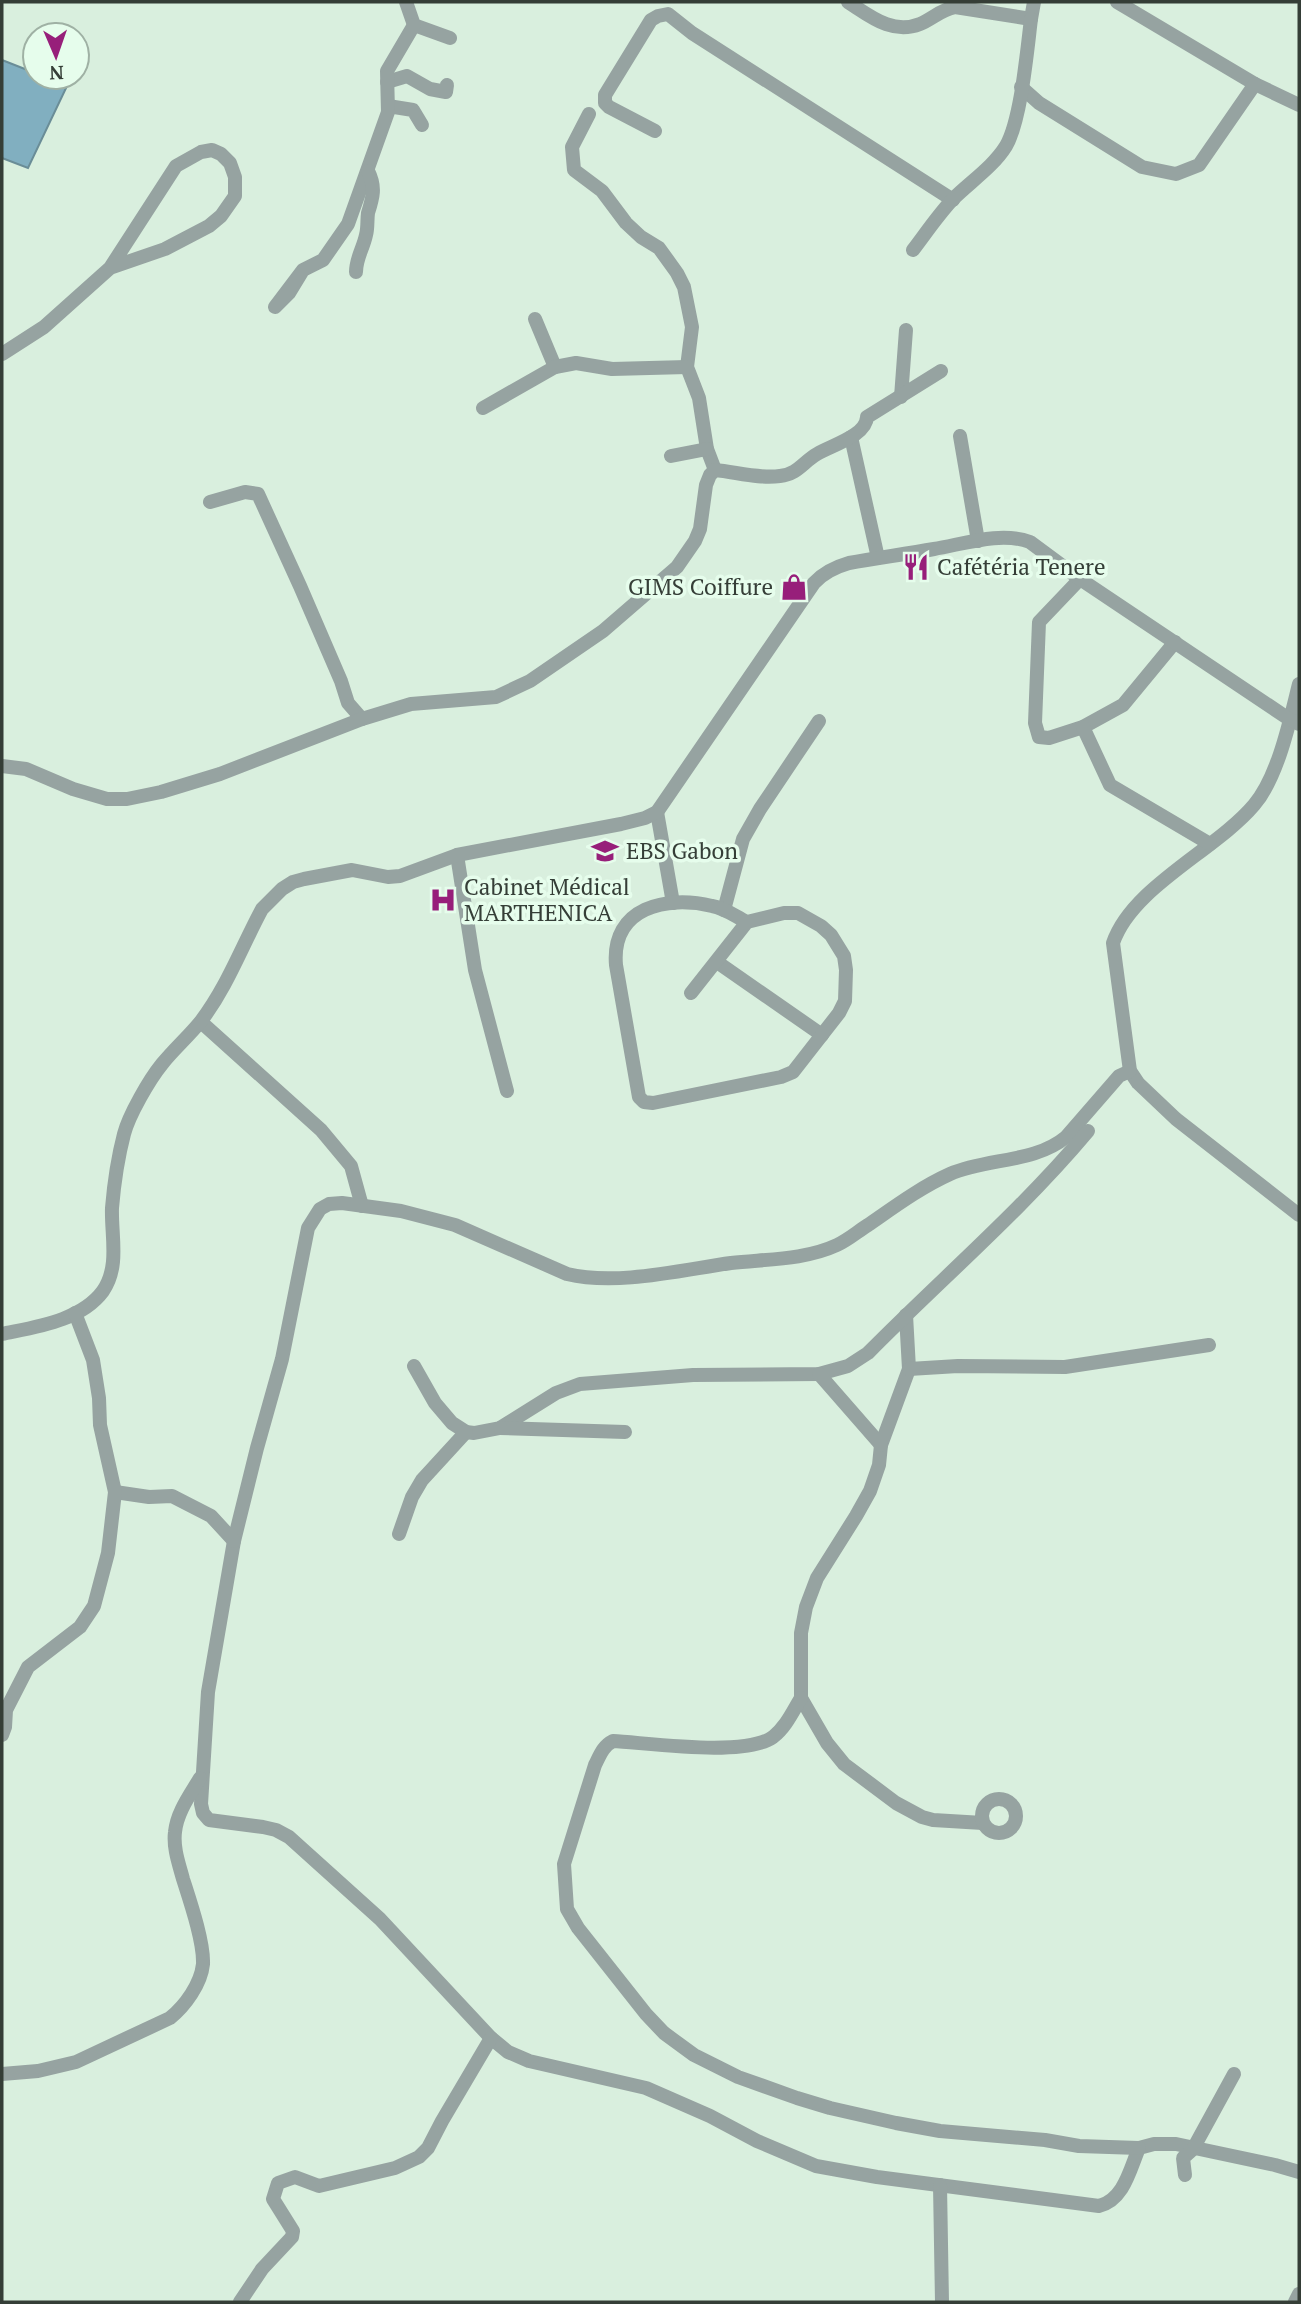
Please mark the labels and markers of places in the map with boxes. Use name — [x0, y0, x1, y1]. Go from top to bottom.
place label: Cafétéria Tenere — [937, 551, 1106, 582]
restaurant icon: Cafétéria Tenere — [901, 552, 931, 582]
place label: GIMS Coiffure — [628, 571, 773, 602]
shop icon: GIMS Coiffure — [779, 572, 809, 602]
place label: EBS Gabon — [626, 835, 738, 866]
school or university icon: EBS Gabon — [590, 836, 620, 866]
place label: Cabinet Médical MARTHENICA — [464, 871, 630, 928]
hospital icon: Cabinet Médical MARTHENICA — [428, 885, 458, 915]

